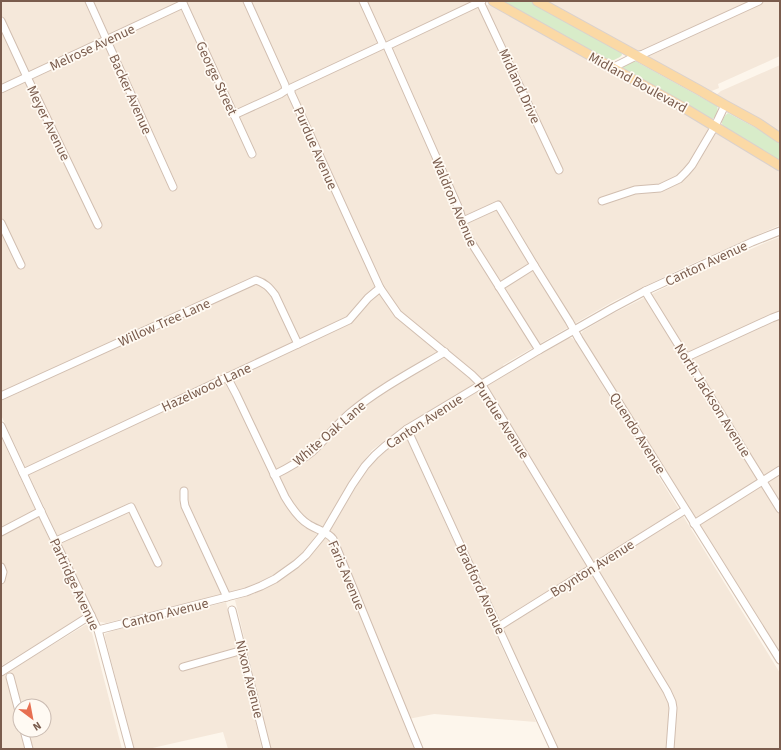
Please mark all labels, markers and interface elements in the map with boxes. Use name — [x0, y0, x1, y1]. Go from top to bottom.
street label: Melrose Avenue — [47, 19, 138, 76]
street label: George Street — [190, 38, 242, 119]
street label: Midland Drive — [493, 46, 545, 127]
street label: Midland Boulevard — [585, 47, 691, 118]
street label: Backer Avenue — [103, 51, 157, 138]
street label: Meyer Avenue — [21, 82, 75, 164]
street label: Purdue Avenue — [288, 104, 342, 193]
street label: Waldron Avenue — [426, 155, 482, 250]
street label: Canton Avenue — [662, 236, 751, 292]
street label: Willow Tree Lane — [115, 294, 214, 352]
street label: North Jackson Avenue — [669, 340, 755, 461]
street label: Hazelwood Lane — [158, 358, 255, 417]
street label: Purdue Avenue — [469, 378, 534, 463]
street label: Canton Avenue — [382, 389, 467, 454]
street label: Quendo Avenue — [604, 389, 670, 478]
street label: White Oak Lane — [289, 396, 371, 471]
street label: Partridge Avenue — [44, 535, 104, 634]
street label: Boynton Avenue — [547, 535, 638, 603]
street label: Faris Avenue — [322, 538, 370, 613]
street label: Bradford Avenue — [450, 541, 510, 638]
street label: Canton Avenue — [120, 594, 211, 634]
street label: Nixon Avenue — [230, 638, 268, 720]
north arrow — [12, 698, 52, 738]
text: N — [30, 718, 44, 734]

